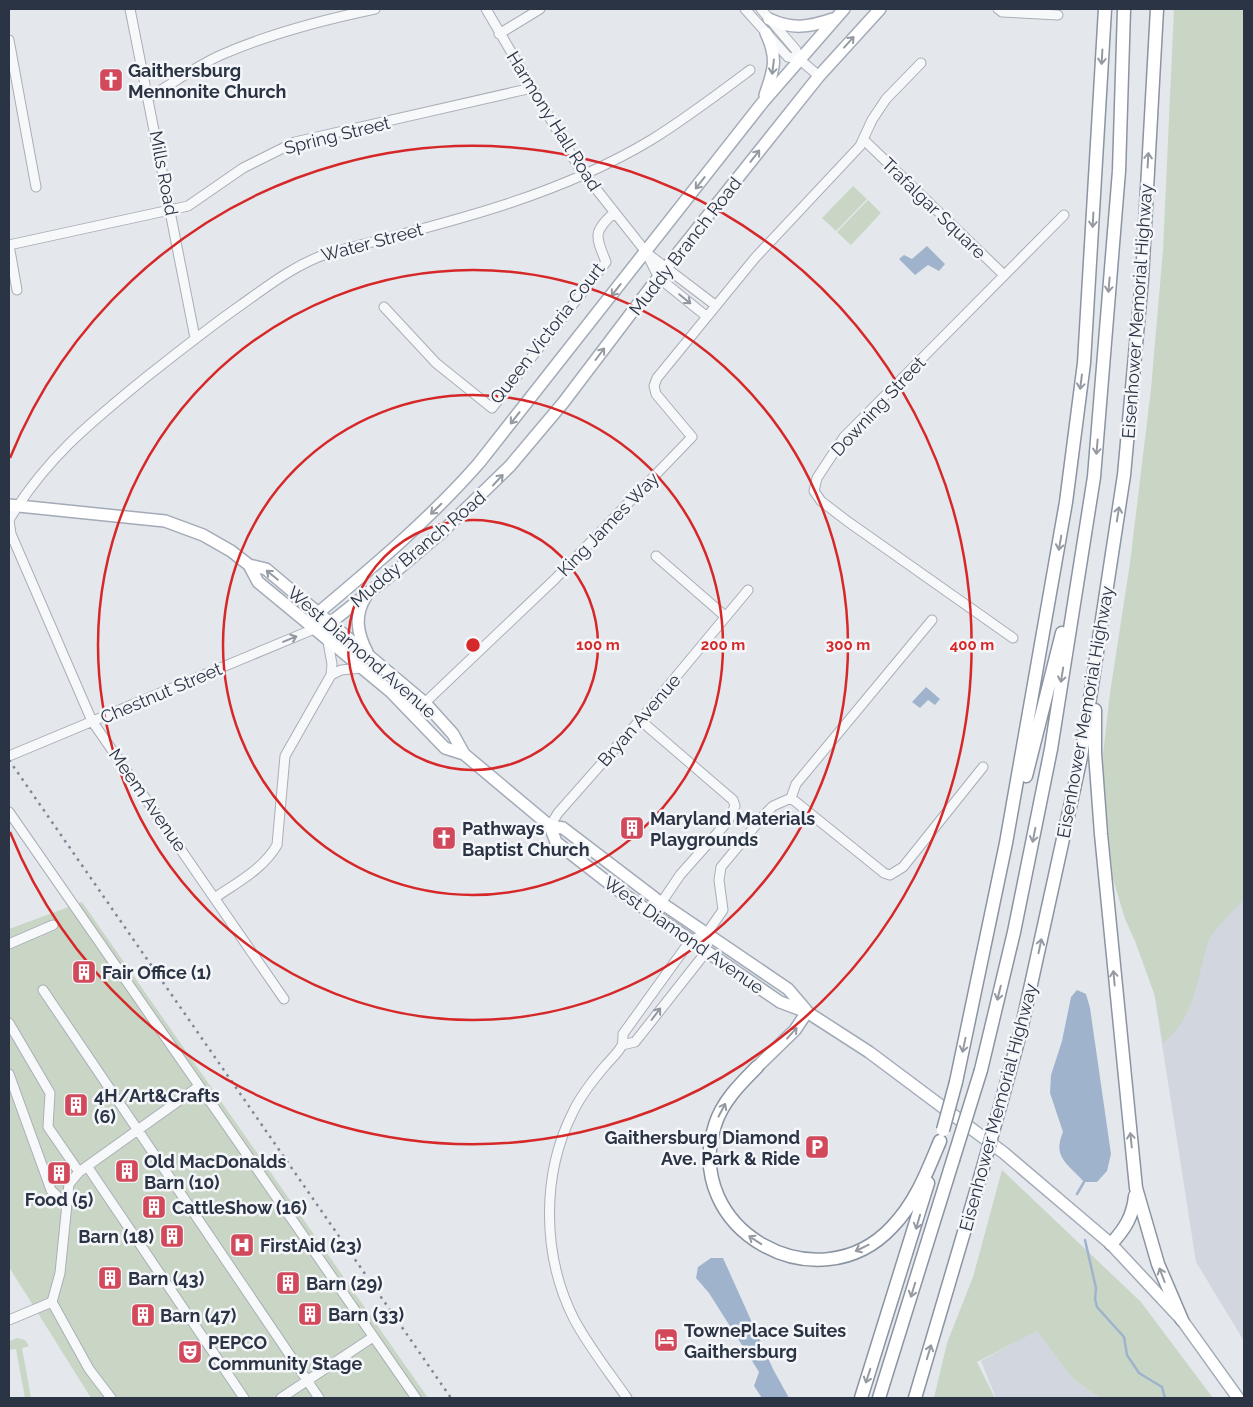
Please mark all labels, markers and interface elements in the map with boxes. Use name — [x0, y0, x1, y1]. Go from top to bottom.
one-way arrow — [843, 36, 855, 49]
street label: Harmony Hall Road — [502, 47, 606, 195]
one-way arrow — [1098, 49, 1107, 65]
one-way arrow — [768, 59, 778, 75]
place label: Gaithersburg Mennonite Church — [128, 60, 286, 102]
church icon: Gaithersburg Mennonite Church — [98, 67, 124, 93]
street label: Spring Street — [282, 112, 392, 158]
street label: Mills Road — [145, 129, 183, 217]
one-way arrow — [750, 150, 761, 163]
one-way arrow — [1144, 152, 1153, 168]
street label: Trafalgar Square — [878, 153, 991, 263]
street label: Muddy Branch Road — [625, 173, 745, 319]
one-way arrow — [695, 176, 705, 190]
street label: Eisenhower Memorial Highway — [1118, 183, 1156, 439]
one-way arrow — [1088, 211, 1097, 227]
street label: Water Street — [319, 218, 425, 266]
street label: Queen Victoria Court — [485, 258, 609, 408]
one-way arrow — [1105, 276, 1114, 292]
one-way arrow — [610, 283, 621, 296]
one-way arrow — [678, 294, 691, 305]
one-way arrow — [595, 347, 605, 361]
street label: Downing Street — [827, 352, 929, 460]
one-way arrow — [1076, 373, 1086, 389]
one-way arrow — [510, 411, 520, 425]
one-way arrow — [1092, 438, 1101, 454]
street label: King James Way — [553, 467, 663, 580]
one-way arrow — [492, 474, 504, 486]
street label: Muddy Branch Road — [346, 486, 490, 612]
one-way arrow — [430, 503, 443, 515]
one-way arrow — [1113, 506, 1123, 522]
one-way arrow — [1054, 534, 1064, 550]
one-way arrow — [265, 569, 278, 580]
street label: West Diamond Avenue — [283, 582, 441, 723]
street label: Eisenhower Memorial Highway — [1052, 584, 1118, 840]
one-way arrow — [282, 634, 297, 643]
centre of rings — [464, 636, 482, 654]
text: 100 m — [576, 636, 620, 654]
text: 200 m — [701, 636, 745, 654]
text: 300 m — [826, 636, 870, 654]
text: 400 m — [950, 636, 994, 654]
street label: Chestnut Street — [97, 658, 225, 728]
one-way arrow — [1057, 666, 1067, 682]
street label: Bryan Avenue — [593, 669, 685, 770]
street label: Meem Avenue — [105, 745, 191, 856]
place label: Maryland Materials Playgrounds — [650, 808, 815, 850]
building icon: Maryland Materials Playgrounds — [619, 815, 645, 841]
place label: Pathways Baptist Church — [462, 818, 590, 860]
church icon: Pathways Baptist Church — [431, 825, 457, 851]
one-way arrow — [1028, 826, 1038, 842]
street label: West Diamond Avenue — [600, 872, 768, 998]
one-way arrow — [1036, 939, 1045, 955]
building icon: Fair Office (1) — [71, 959, 97, 985]
place label: Fair Office (1) — [102, 962, 211, 983]
one-way arrow — [1110, 970, 1119, 986]
street label: Eisenhower Memorial Highway — [955, 981, 1041, 1233]
one-way arrow — [994, 985, 1004, 1001]
one-way arrow — [651, 1008, 662, 1021]
one-way arrow — [785, 1027, 797, 1040]
one-way arrow — [958, 1037, 968, 1053]
place label: 4H/Art&Crafts (6) — [94, 1085, 220, 1127]
building icon: 4H/Art&Crafts (6) — [63, 1092, 89, 1118]
one-way arrow — [718, 1103, 727, 1118]
place label: Gaithersburg Diamond Ave. Park & Ride — [605, 1127, 800, 1169]
one-way arrow — [1126, 1132, 1136, 1148]
parking icon: Gaithersburg Diamond Ave. Park & Ride — [804, 1134, 830, 1160]
place label: Old MacDonalds Barn (10) — [144, 1151, 286, 1193]
building icon: Old MacDonalds Barn (10) — [114, 1158, 140, 1184]
building icon: Food (5) — [46, 1160, 72, 1186]
place label: Food (5) — [25, 1189, 93, 1210]
building icon: CattleShow (16) — [141, 1194, 167, 1220]
place label: CattleShow (16) — [172, 1197, 307, 1218]
one-way arrow — [912, 1213, 922, 1229]
building icon: Barn (18) — [159, 1223, 185, 1249]
place label: Barn (18) — [78, 1226, 154, 1247]
hospital icon: FirstAid (23) — [229, 1232, 255, 1258]
place label: FirstAid (23) — [260, 1235, 362, 1256]
one-way arrow — [748, 1235, 762, 1245]
one-way arrow — [854, 1243, 869, 1253]
building icon: Barn (43) — [97, 1265, 123, 1291]
place label: Barn (43) — [128, 1268, 204, 1289]
one-way arrow — [1157, 1268, 1166, 1283]
building icon: Barn (29) — [275, 1270, 301, 1296]
place label: Barn (29) — [306, 1273, 383, 1294]
one-way arrow — [907, 1282, 917, 1298]
building icon: Barn (33) — [297, 1301, 323, 1327]
building icon: Barn (47) — [130, 1302, 156, 1328]
place label: Barn (33) — [328, 1304, 404, 1325]
place label: Barn (47) — [160, 1305, 236, 1326]
place label: TownePlace Suites Gaithersburg — [684, 1320, 846, 1362]
hotel icon: TownePlace Suites Gaithersburg — [653, 1327, 679, 1353]
place label: PEPCO Community Stage — [208, 1332, 362, 1374]
theatre icon: PEPCO Community Stage — [177, 1339, 203, 1365]
one-way arrow — [925, 1344, 935, 1360]
one-way arrow — [862, 1368, 872, 1384]

